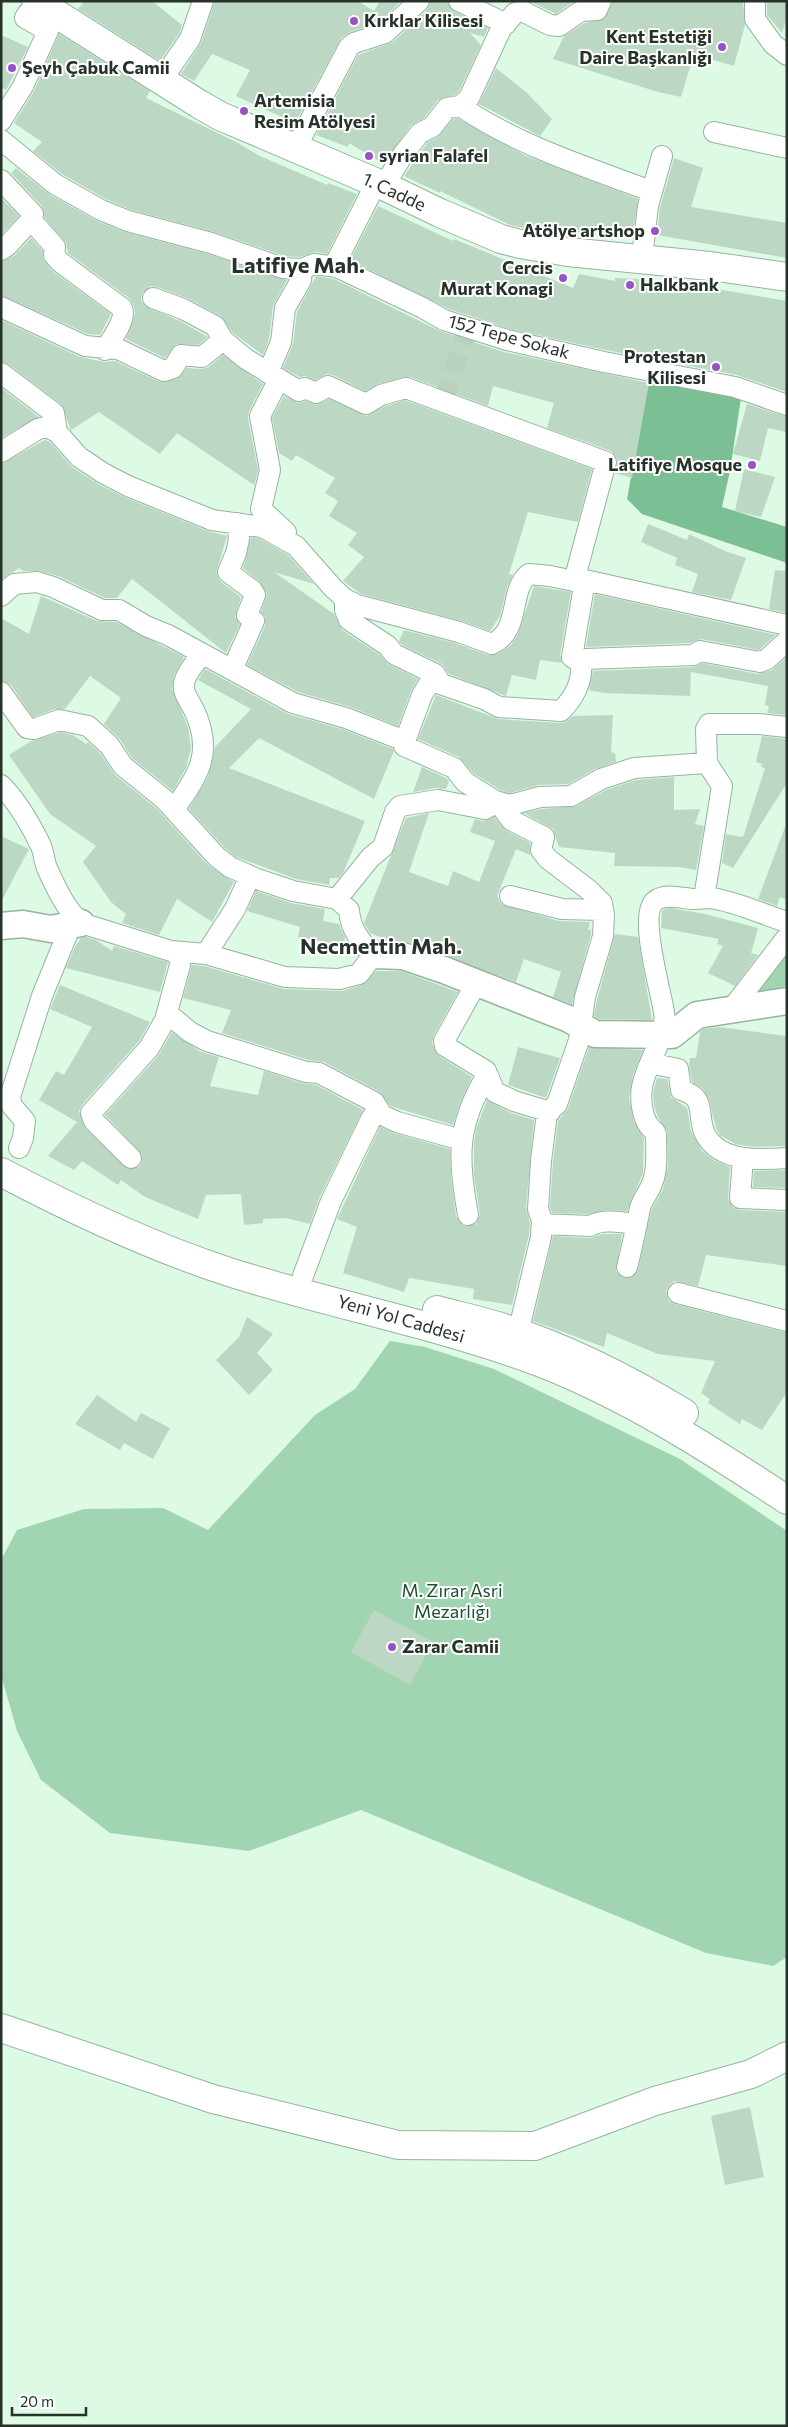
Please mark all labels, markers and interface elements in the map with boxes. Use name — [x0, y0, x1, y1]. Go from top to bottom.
place label: Kırklar Kilisesi — [364, 9, 483, 31]
marker: Kırklar Kilisesi — [348, 15, 360, 27]
place label: Kent Estetiği Daire Başkanlığı — [579, 25, 712, 68]
marker: Kent Estetiği Daire Başkanlığı — [716, 41, 728, 53]
place label: Şeyh Çabuk Camii — [22, 56, 170, 78]
marker: Şeyh Çabuk Camii — [6, 62, 18, 74]
place label: Artemisia Resim Atölyesi — [254, 89, 376, 132]
marker: Artemisia Resim Atölyesi — [238, 105, 250, 117]
place label: syrian Falafel — [379, 144, 488, 166]
marker: syrian Falafel — [363, 150, 375, 162]
street label: 1. Cadde — [359, 167, 430, 215]
place label: Atölye artshop — [522, 219, 645, 241]
marker: Atölye artshop — [649, 225, 661, 237]
district label: Latifiye Mah. — [231, 251, 365, 278]
place label: Cercis Murat Konagi — [440, 256, 553, 299]
marker: Cercis Murat Konagi — [557, 272, 569, 284]
place label: Halkbank — [640, 273, 720, 295]
marker: Halkbank — [624, 279, 636, 291]
street label: 152 Tepe Sokak — [446, 309, 573, 363]
place label: Protestan Kilisesi — [624, 345, 706, 388]
marker: Protestan Kilisesi — [710, 361, 722, 373]
place label: Latifiye Mosque — [608, 453, 742, 475]
marker: Latifiye Mosque — [746, 459, 758, 471]
district label: Necmettin Mah. — [300, 932, 462, 959]
street label: Yeni Yol Caddesi — [335, 1289, 468, 1347]
park label: M. Zırar Asri Mezarlığı — [401, 1579, 503, 1622]
place label: Zarar Camii — [402, 1635, 499, 1657]
marker: Zarar Camii — [386, 1641, 398, 1653]
scale bar — [12, 2384, 86, 2416]
text: 20 m — [20, 2392, 54, 2410]

